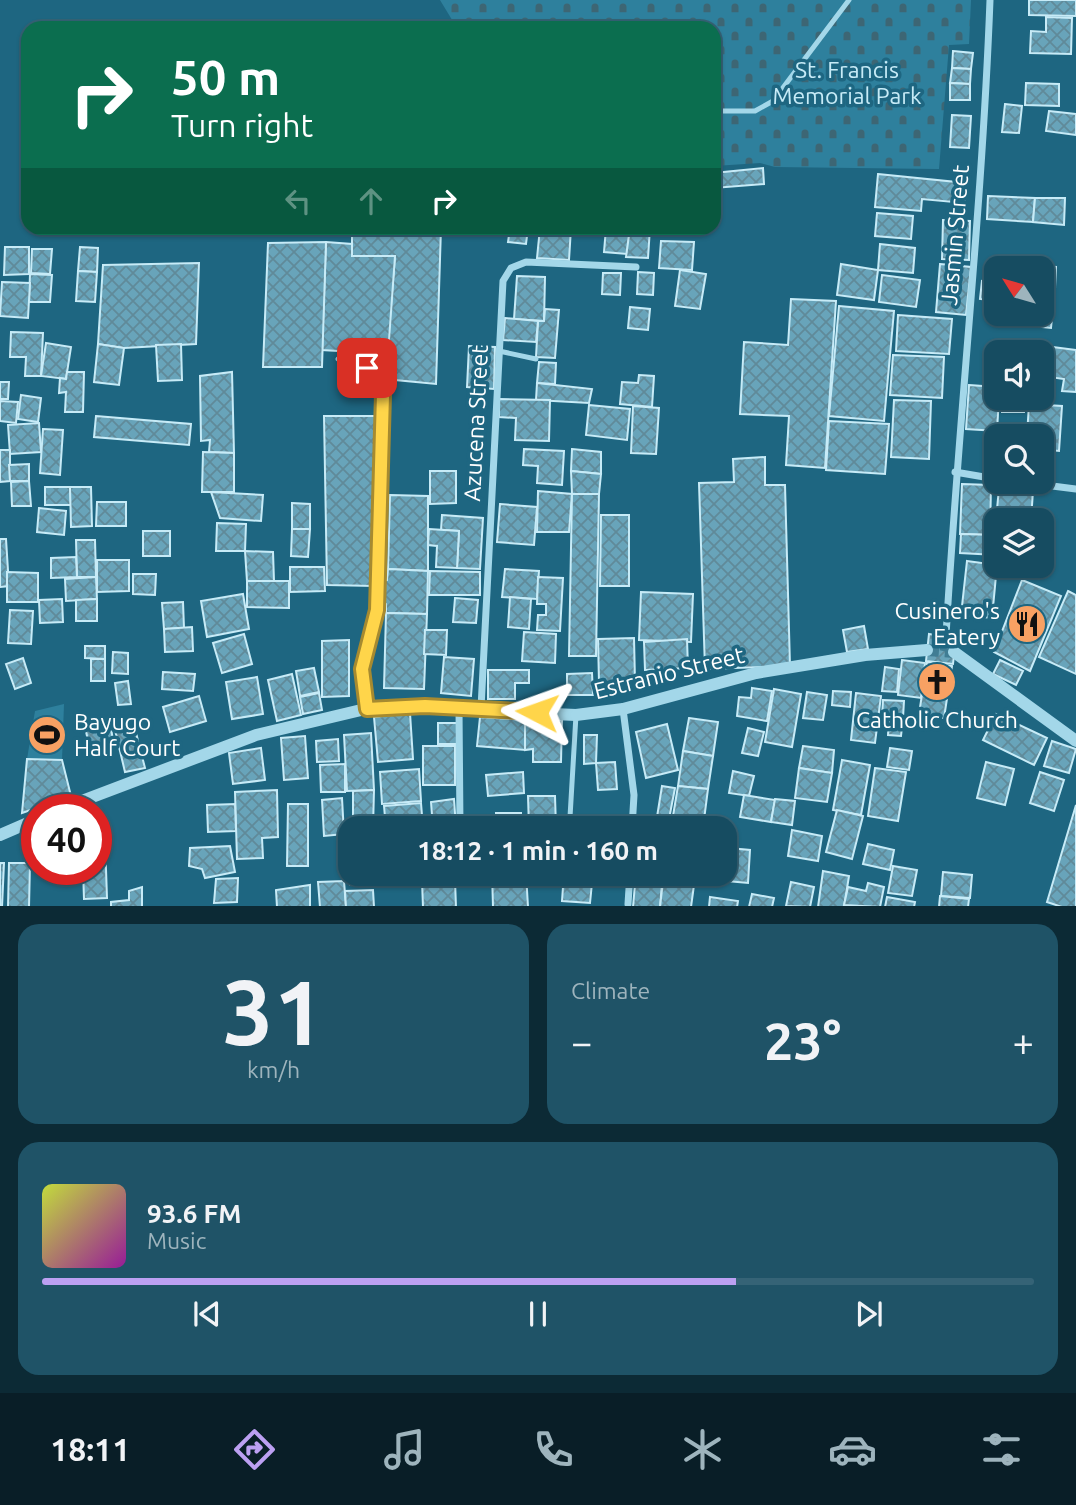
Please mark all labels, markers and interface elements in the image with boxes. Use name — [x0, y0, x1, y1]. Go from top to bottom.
icon: right — [56, 49, 147, 140]
text: 50 m — [171, 49, 280, 104]
park label: St. Francis Memorial Park — [772, 57, 922, 108]
text: Turn right — [171, 107, 313, 143]
street label: Jasmin Street — [936, 164, 973, 306]
icon: left — [279, 182, 317, 220]
icon: ahead — [352, 182, 390, 220]
icon: right — [425, 182, 463, 220]
north arrow — [984, 256, 1054, 326]
map controls — [984, 256, 1054, 578]
pin — [337, 338, 397, 398]
button: sound — [984, 340, 1054, 410]
street label: Azucena Street — [459, 344, 492, 502]
icon: arrive — [348, 349, 386, 387]
button: search — [984, 424, 1054, 494]
button: layers — [984, 508, 1054, 578]
place label: Cusinero's Eatery — [894, 598, 1000, 649]
restaurant icon: Cusinero's Eatery — [1006, 603, 1048, 645]
street label: Estranio Street — [591, 642, 747, 703]
church icon: Catholic Church — [916, 661, 958, 703]
position arrow — [500, 675, 574, 749]
place label: Catholic Church — [856, 707, 1018, 732]
place label: Bayugo Half Court — [74, 709, 180, 760]
sports icon: Bayugo Half Court — [26, 714, 68, 756]
speed limit sign: 40 — [21, 794, 112, 885]
text: 18:12 · 1 min · 160 m — [417, 836, 658, 865]
text: 31 — [222, 960, 325, 1062]
text: Climate — [571, 978, 650, 1003]
text: 23° — [764, 1012, 841, 1070]
text: − — [571, 1021, 592, 1063]
text: + — [1013, 1021, 1034, 1063]
text: km/h — [247, 1057, 300, 1082]
text: 93.6 FM — [147, 1199, 241, 1228]
text: Music — [147, 1228, 206, 1253]
icon: previous — [188, 1295, 226, 1333]
icon: pause — [519, 1295, 557, 1333]
icon: next — [850, 1295, 888, 1333]
icon: directions — [230, 1425, 279, 1474]
icon: music — [380, 1425, 429, 1474]
icon: phone — [529, 1425, 578, 1474]
icon: climate — [678, 1425, 727, 1474]
icon: car — [828, 1425, 877, 1474]
icon: filters — [977, 1425, 1026, 1474]
text: 18:11 — [50, 1431, 130, 1467]

